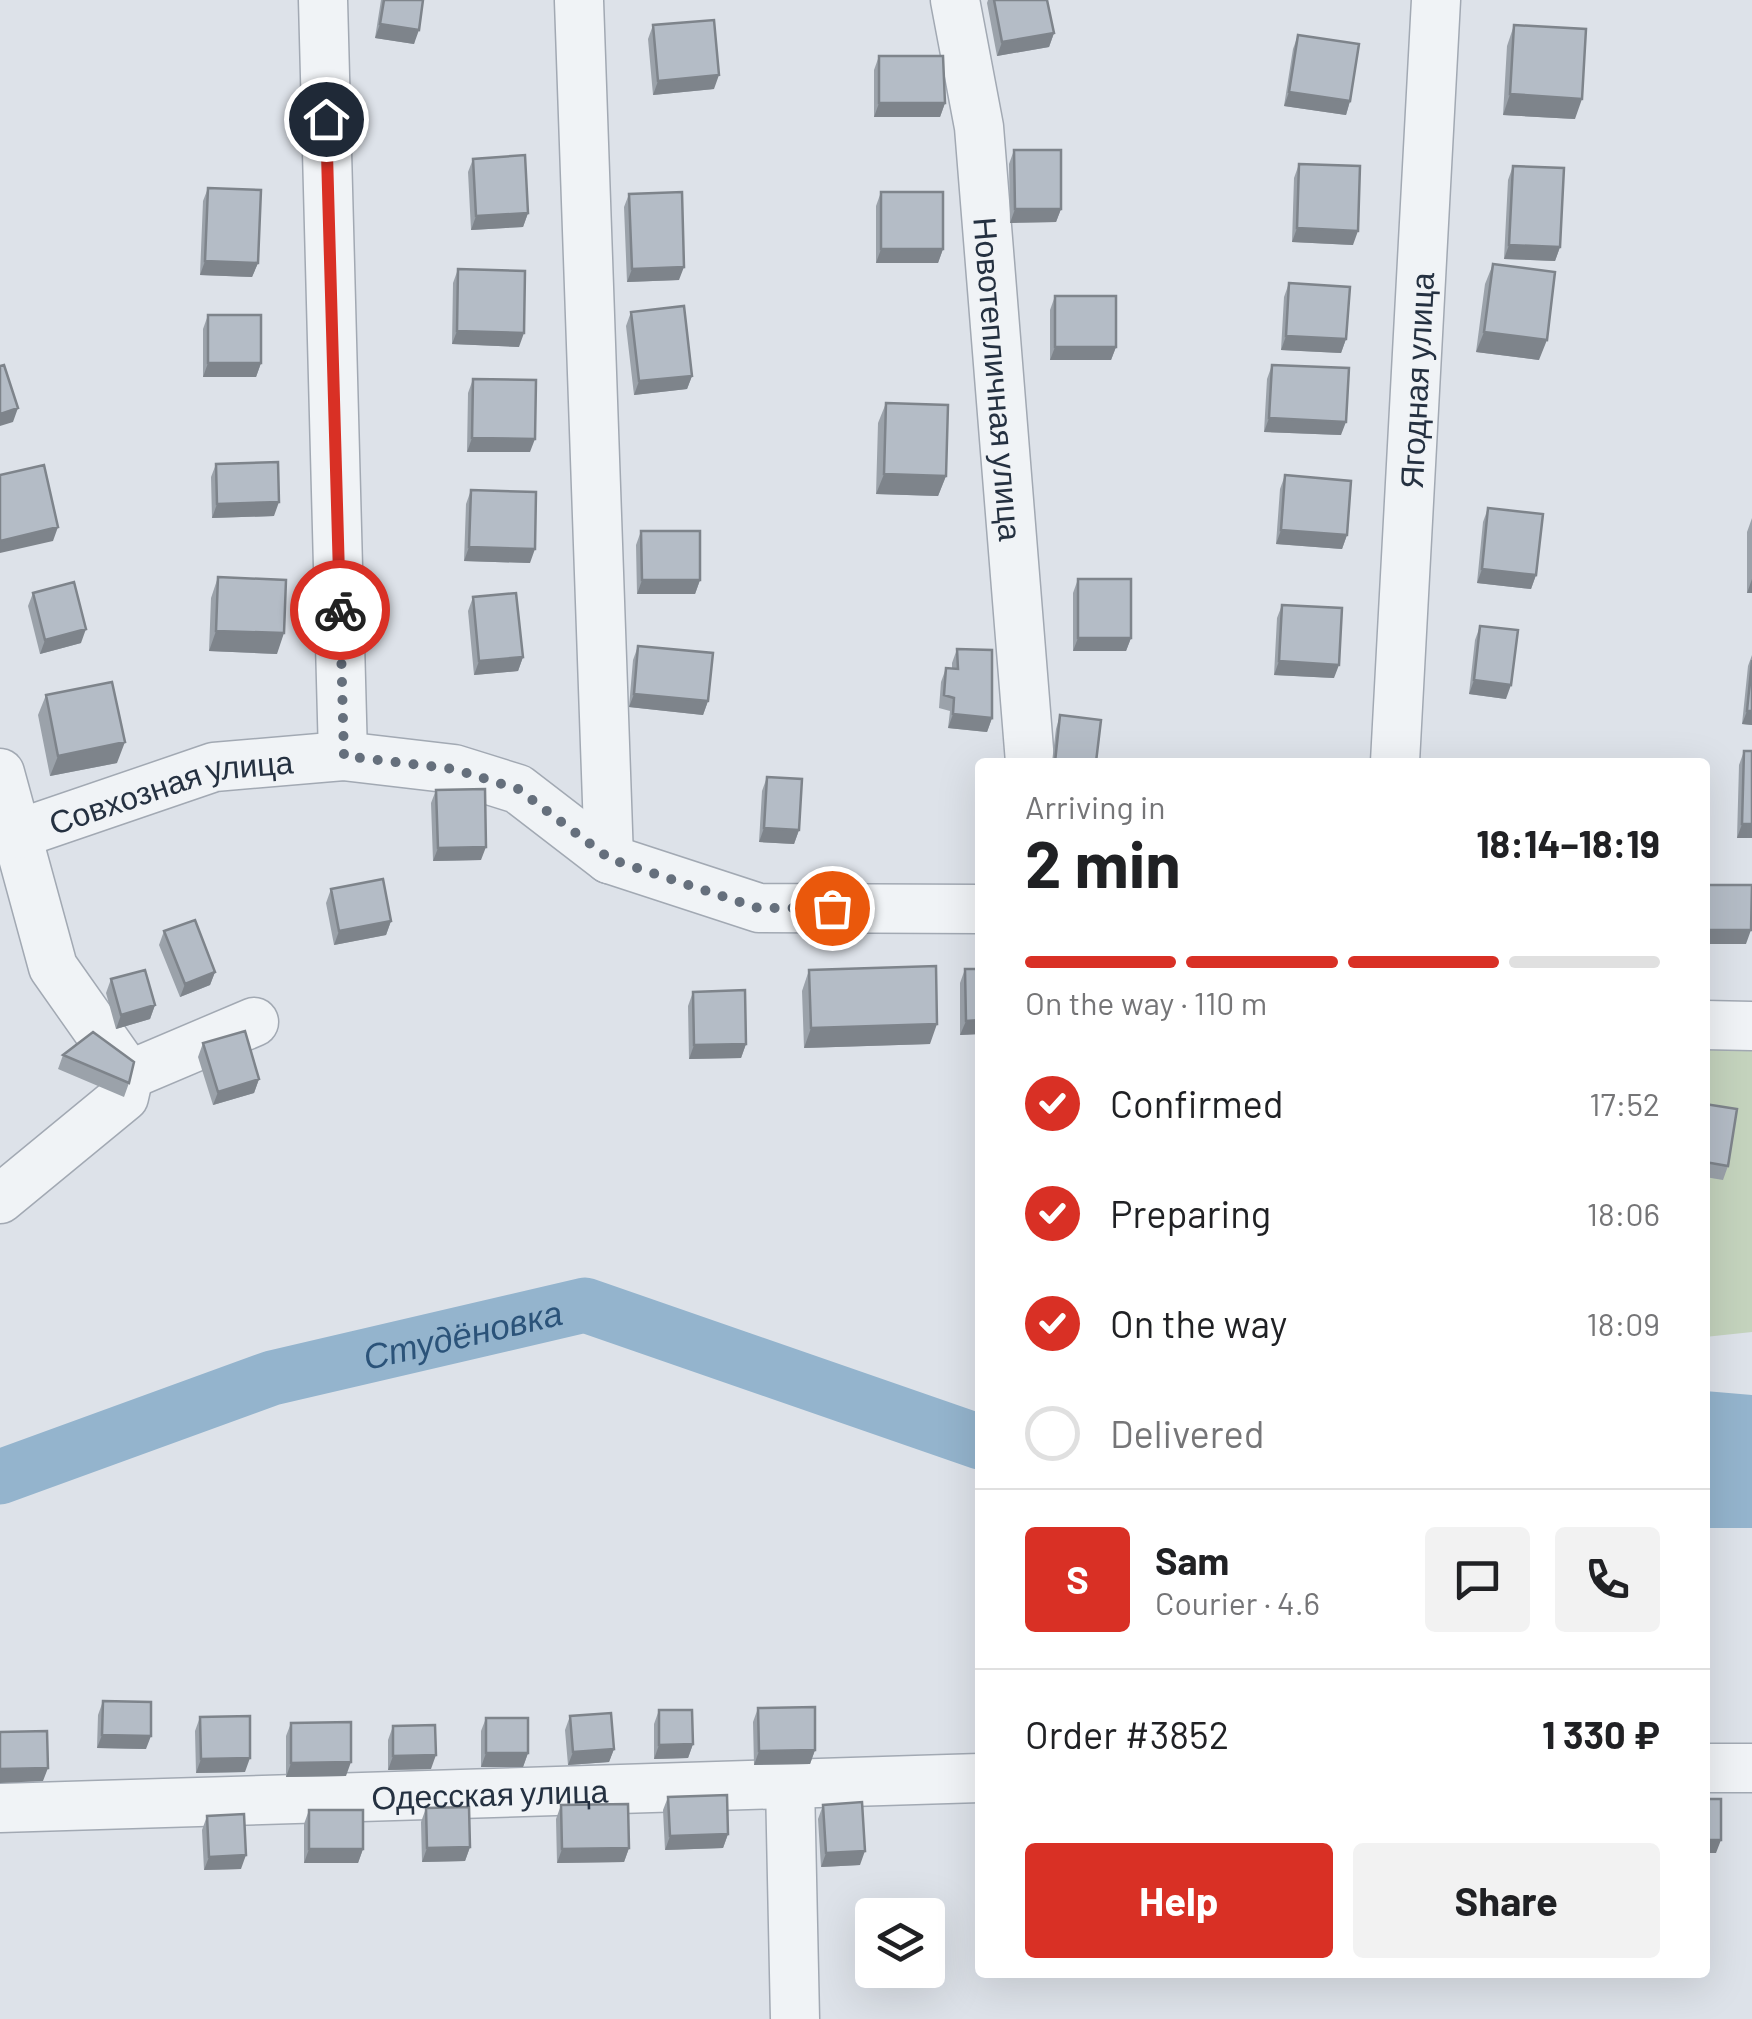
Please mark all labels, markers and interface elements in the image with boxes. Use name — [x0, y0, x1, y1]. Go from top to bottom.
pin — [284, 77, 369, 162]
icon: home — [299, 92, 354, 147]
street label: Новотепличная улица — [967, 216, 1031, 542]
street label: Ягодная улица — [1391, 271, 1440, 490]
courier — [290, 560, 390, 660]
icon: bike — [313, 583, 368, 638]
street label: Совхозная улица — [44, 741, 295, 841]
text: Arriving in — [1025, 787, 1165, 825]
text: 18:14–18:19 — [1476, 820, 1660, 866]
text: 2 min — [1025, 823, 1181, 901]
pin — [790, 866, 875, 951]
icon: bag — [805, 881, 860, 936]
text: On the way · 110 m — [1025, 983, 1267, 1021]
icon: check — [1025, 1076, 1080, 1131]
text: Confirmed — [1110, 1080, 1283, 1126]
text: 17:52 — [1589, 1084, 1660, 1122]
icon: check — [1025, 1186, 1080, 1241]
text: Preparing — [1110, 1190, 1271, 1236]
text: 18:06 — [1587, 1194, 1660, 1232]
water label: Студёновка — [359, 1290, 566, 1377]
icon: check — [1025, 1296, 1080, 1351]
text: On the way — [1110, 1300, 1287, 1346]
text: 18:09 — [1587, 1304, 1660, 1342]
text: Delivered — [1110, 1410, 1264, 1456]
button: chat — [1425, 1527, 1530, 1632]
button: phone — [1555, 1527, 1660, 1632]
text: Sam — [1155, 1537, 1229, 1583]
text: S — [1066, 1556, 1089, 1602]
text: Courier · 4.6 — [1155, 1583, 1320, 1621]
text: Order #3852 — [1025, 1711, 1229, 1757]
text: 1 330 ₽ — [1542, 1711, 1660, 1757]
street label: Одесская улица — [371, 1770, 609, 1816]
button: Help — [1025, 1843, 1333, 1958]
button: Share — [1353, 1843, 1660, 1958]
map controls — [855, 1898, 945, 1988]
button: layers — [855, 1898, 945, 1988]

